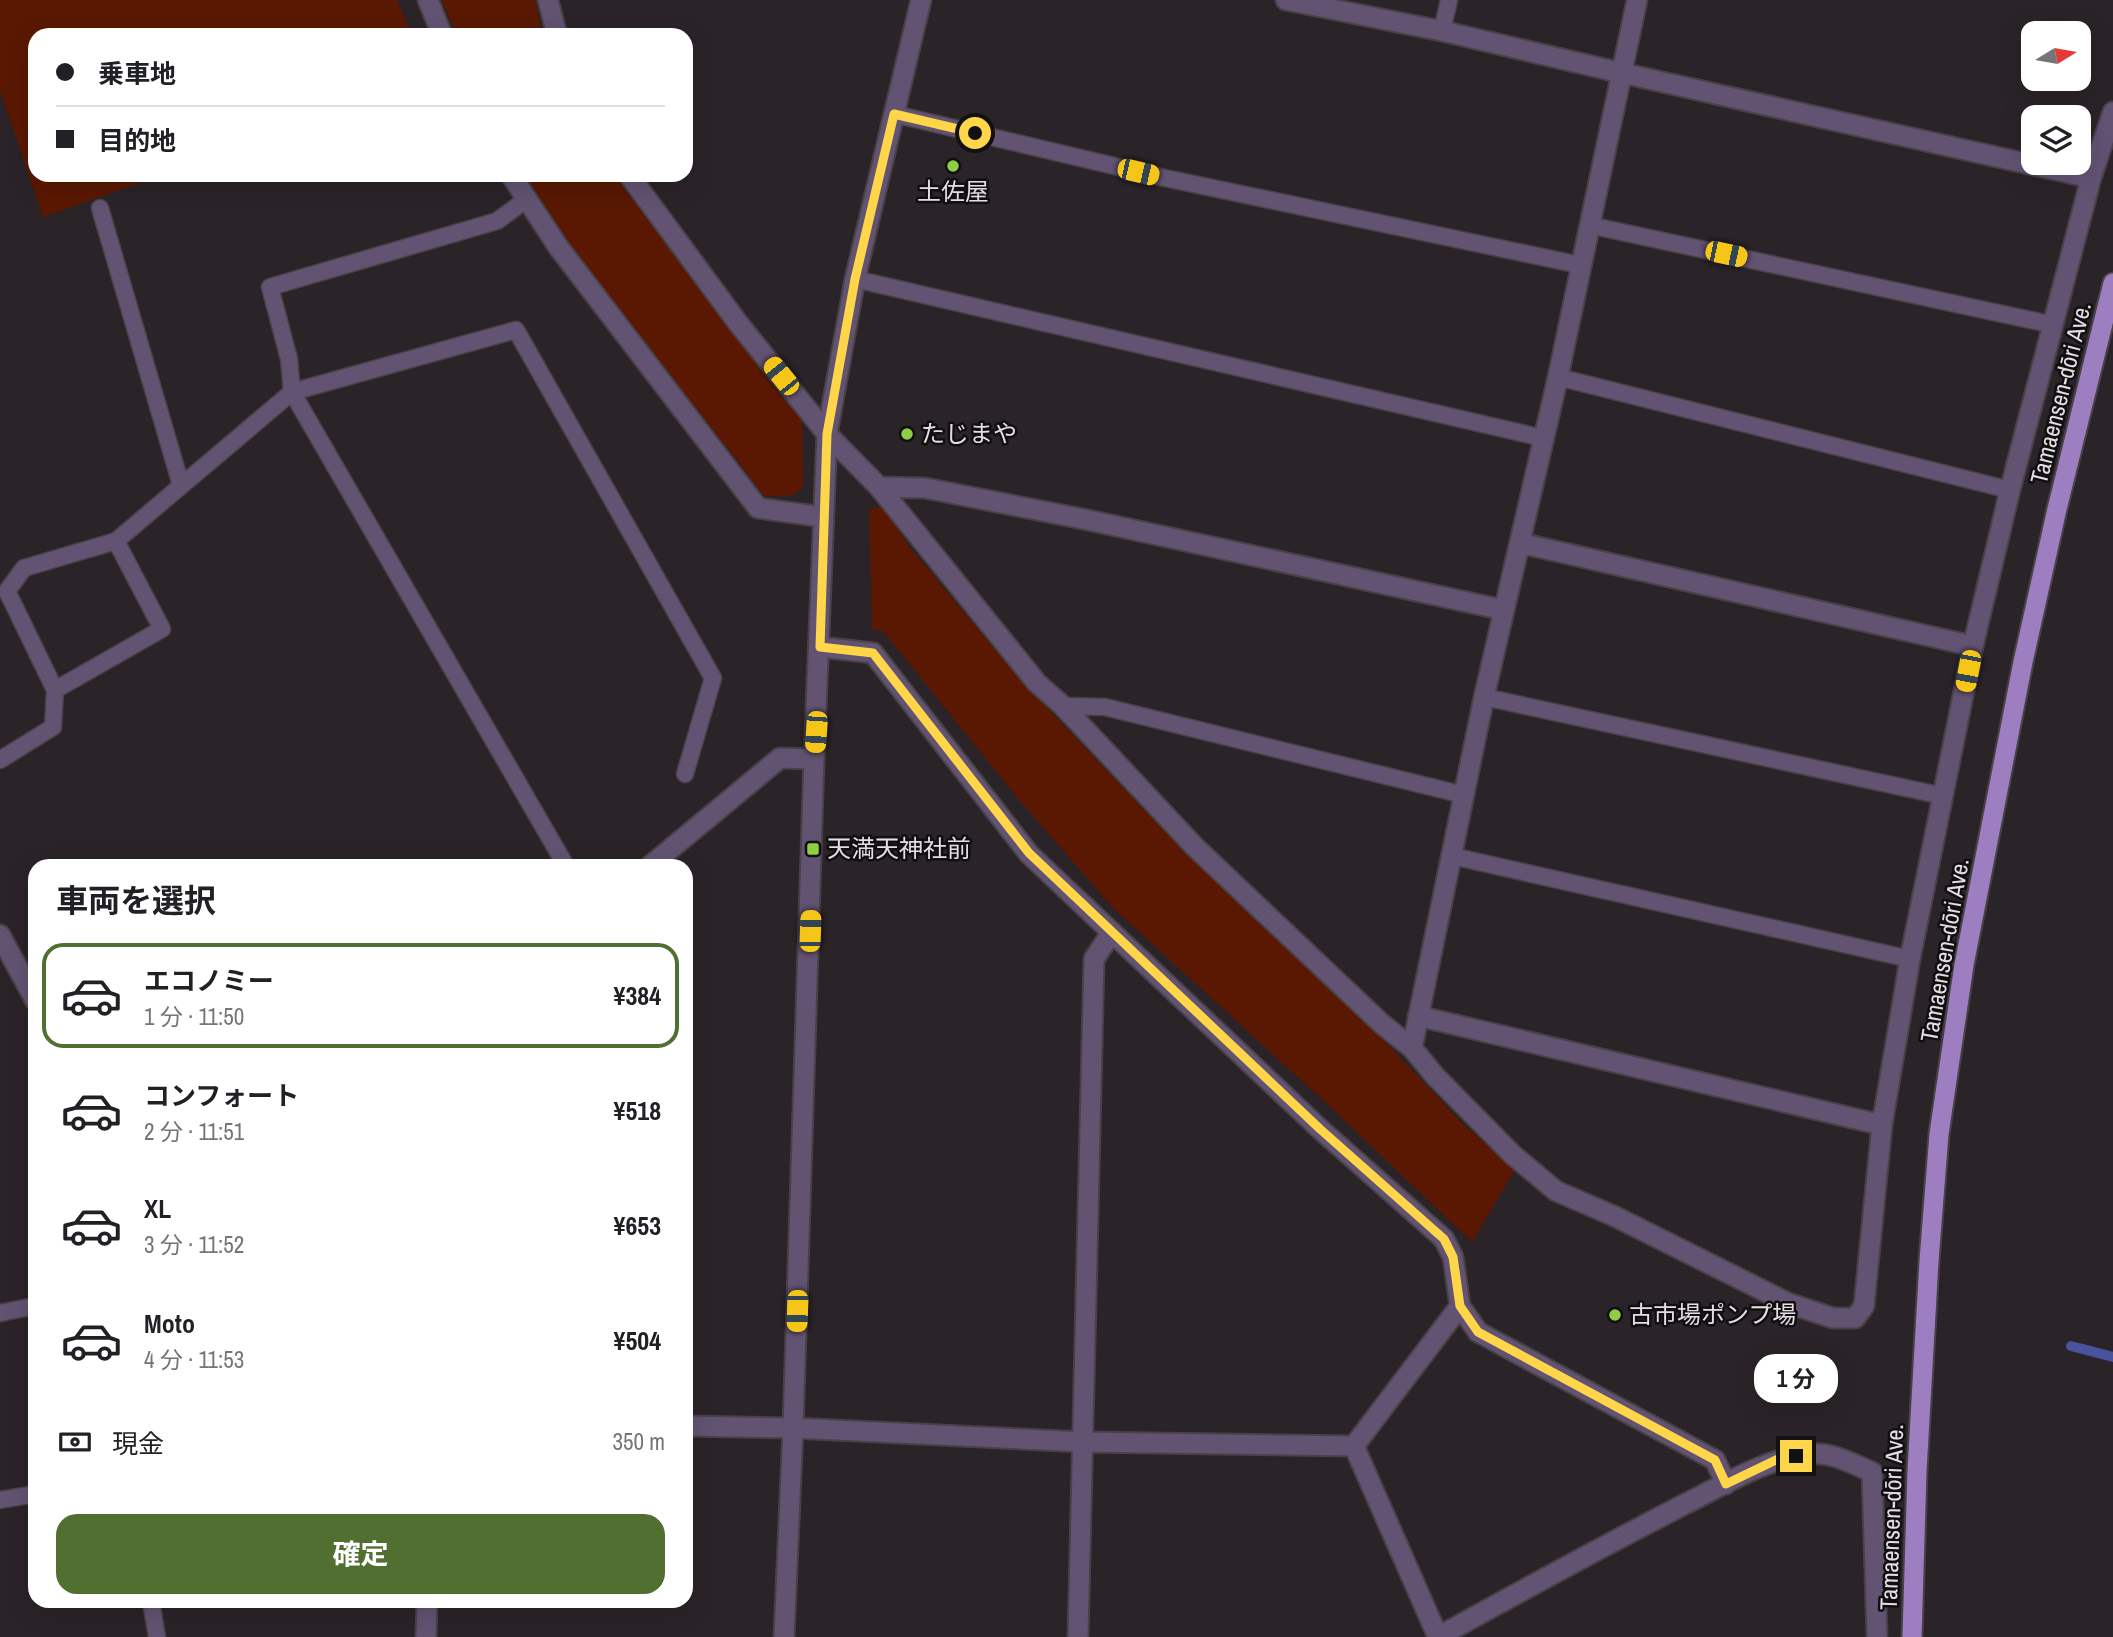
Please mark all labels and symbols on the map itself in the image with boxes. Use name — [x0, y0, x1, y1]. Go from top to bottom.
north arrow — [2021, 21, 2091, 91]
route start — [959, 117, 991, 149]
car — [1116, 157, 1161, 187]
marker: 土佐屋 — [945, 158, 961, 174]
place label: 土佐屋 — [917, 175, 989, 207]
car — [1704, 239, 1749, 269]
street label: Tamaensen-dōri Ave. — [2022, 299, 2098, 487]
car — [760, 353, 803, 399]
place label: たじまや — [921, 417, 1017, 449]
marker: たじまや — [899, 426, 915, 442]
car — [1954, 648, 1983, 694]
car — [805, 710, 828, 754]
place label: 天満天神社前 — [827, 832, 971, 864]
marker: 天満天神社前 — [805, 841, 821, 857]
street label: Tamaensen-dōri Ave. — [1912, 855, 1976, 1044]
car — [799, 910, 822, 952]
car — [786, 1290, 809, 1332]
place label: 古市場ポンプ場 — [1629, 1298, 1796, 1330]
marker: 古市場ポンプ場 — [1607, 1307, 1623, 1323]
callout: 1 分 — [1754, 1354, 1838, 1404]
street label: Tamaensen-dōri Ave. — [1872, 1423, 1910, 1610]
route end — [1780, 1440, 1812, 1472]

